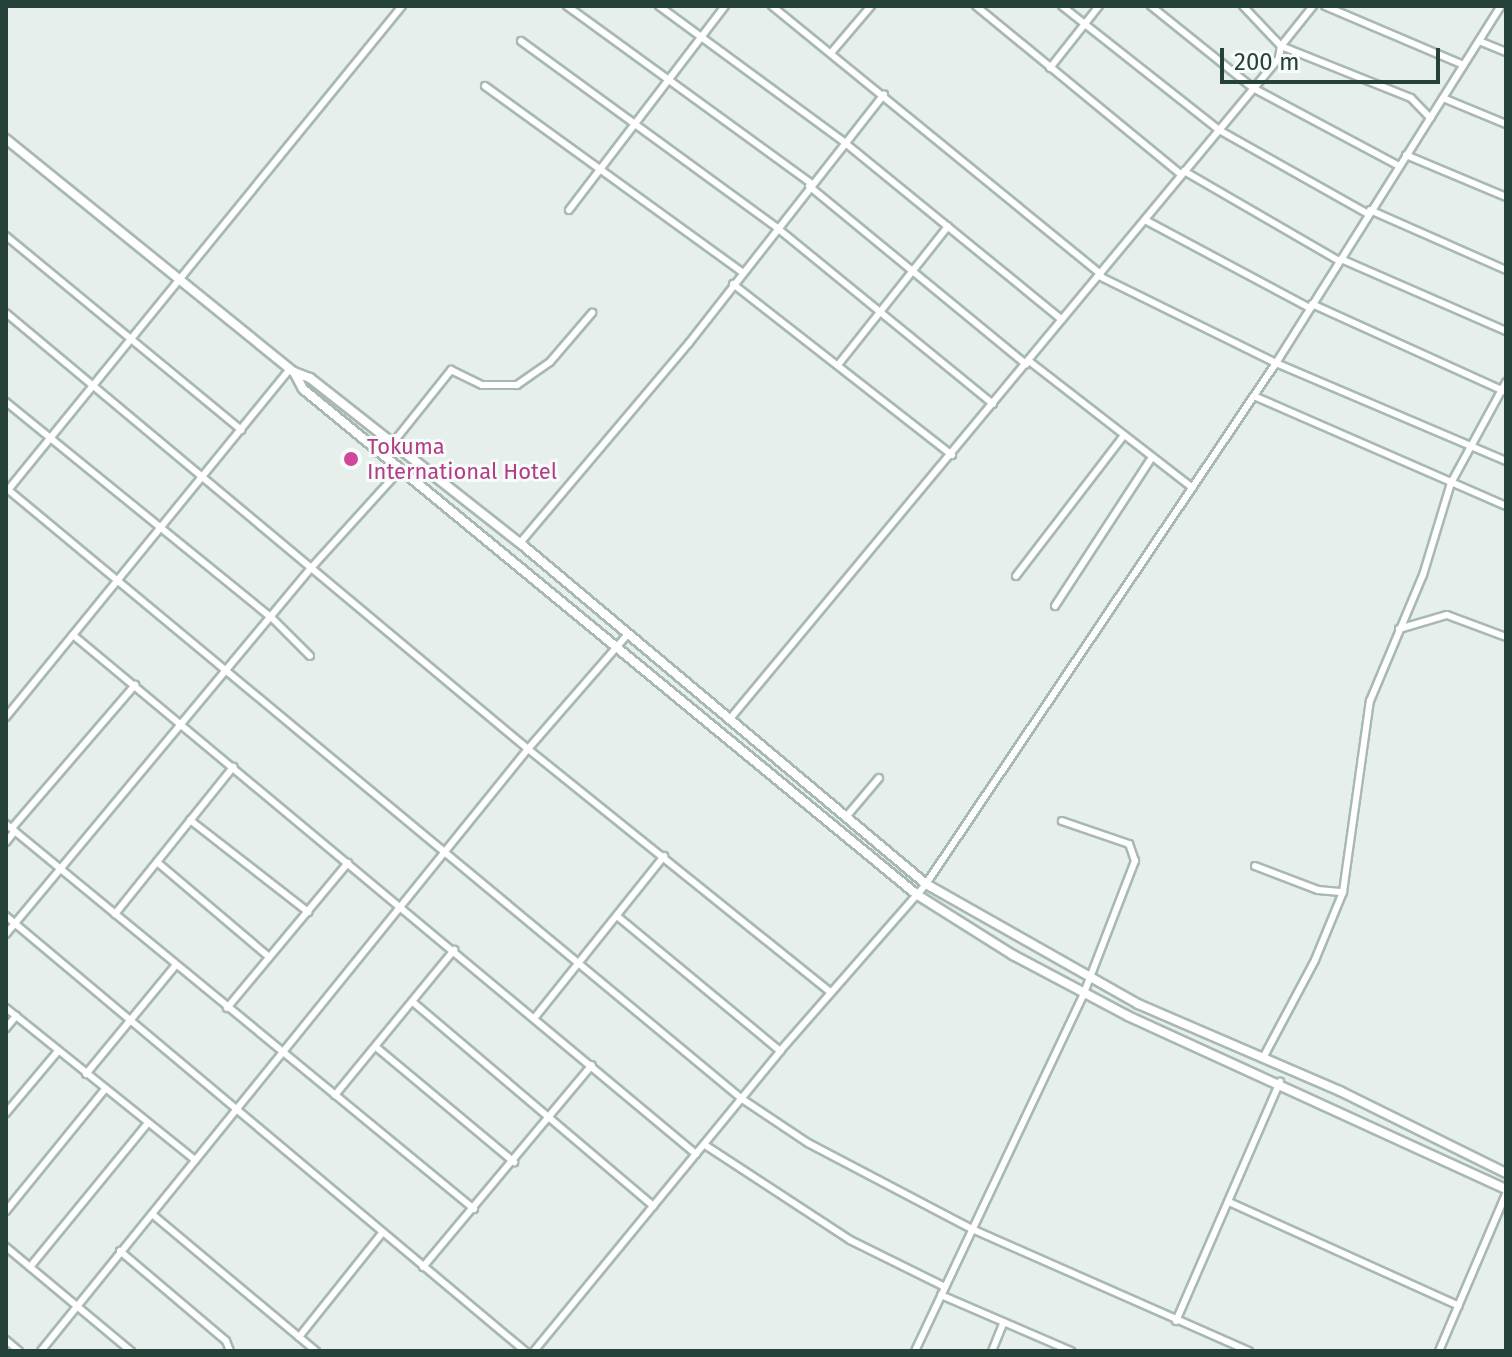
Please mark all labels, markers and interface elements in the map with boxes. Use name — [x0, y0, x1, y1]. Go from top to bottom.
scale bar — [1224, 32, 1444, 82]
text: 200 m — [1234, 48, 1300, 76]
place label: Tokuma International Hotel — [367, 433, 557, 484]
marker: Tokuma International Hotel — [342, 450, 360, 468]

